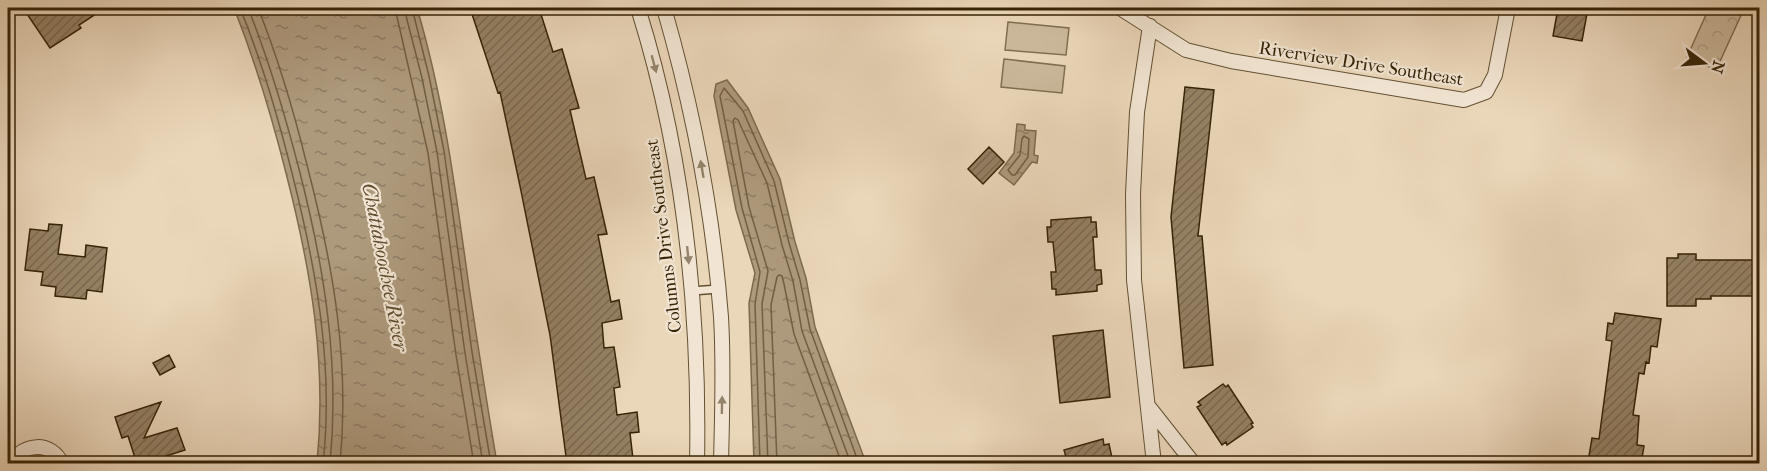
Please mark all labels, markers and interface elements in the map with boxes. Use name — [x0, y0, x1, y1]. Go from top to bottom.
north arrow — [1674, 33, 1734, 93]
street label: Riverview Drive Southeast — [1257, 37, 1465, 91]
one-way arrow — [650, 54, 660, 73]
text: N — [1707, 59, 1729, 76]
street label: Columns Drive Southeast — [642, 137, 686, 334]
one-way arrow — [697, 160, 706, 179]
water label: Chattahoochee River — [357, 181, 413, 355]
one-way arrow — [683, 246, 693, 265]
one-way arrow — [717, 396, 726, 415]

